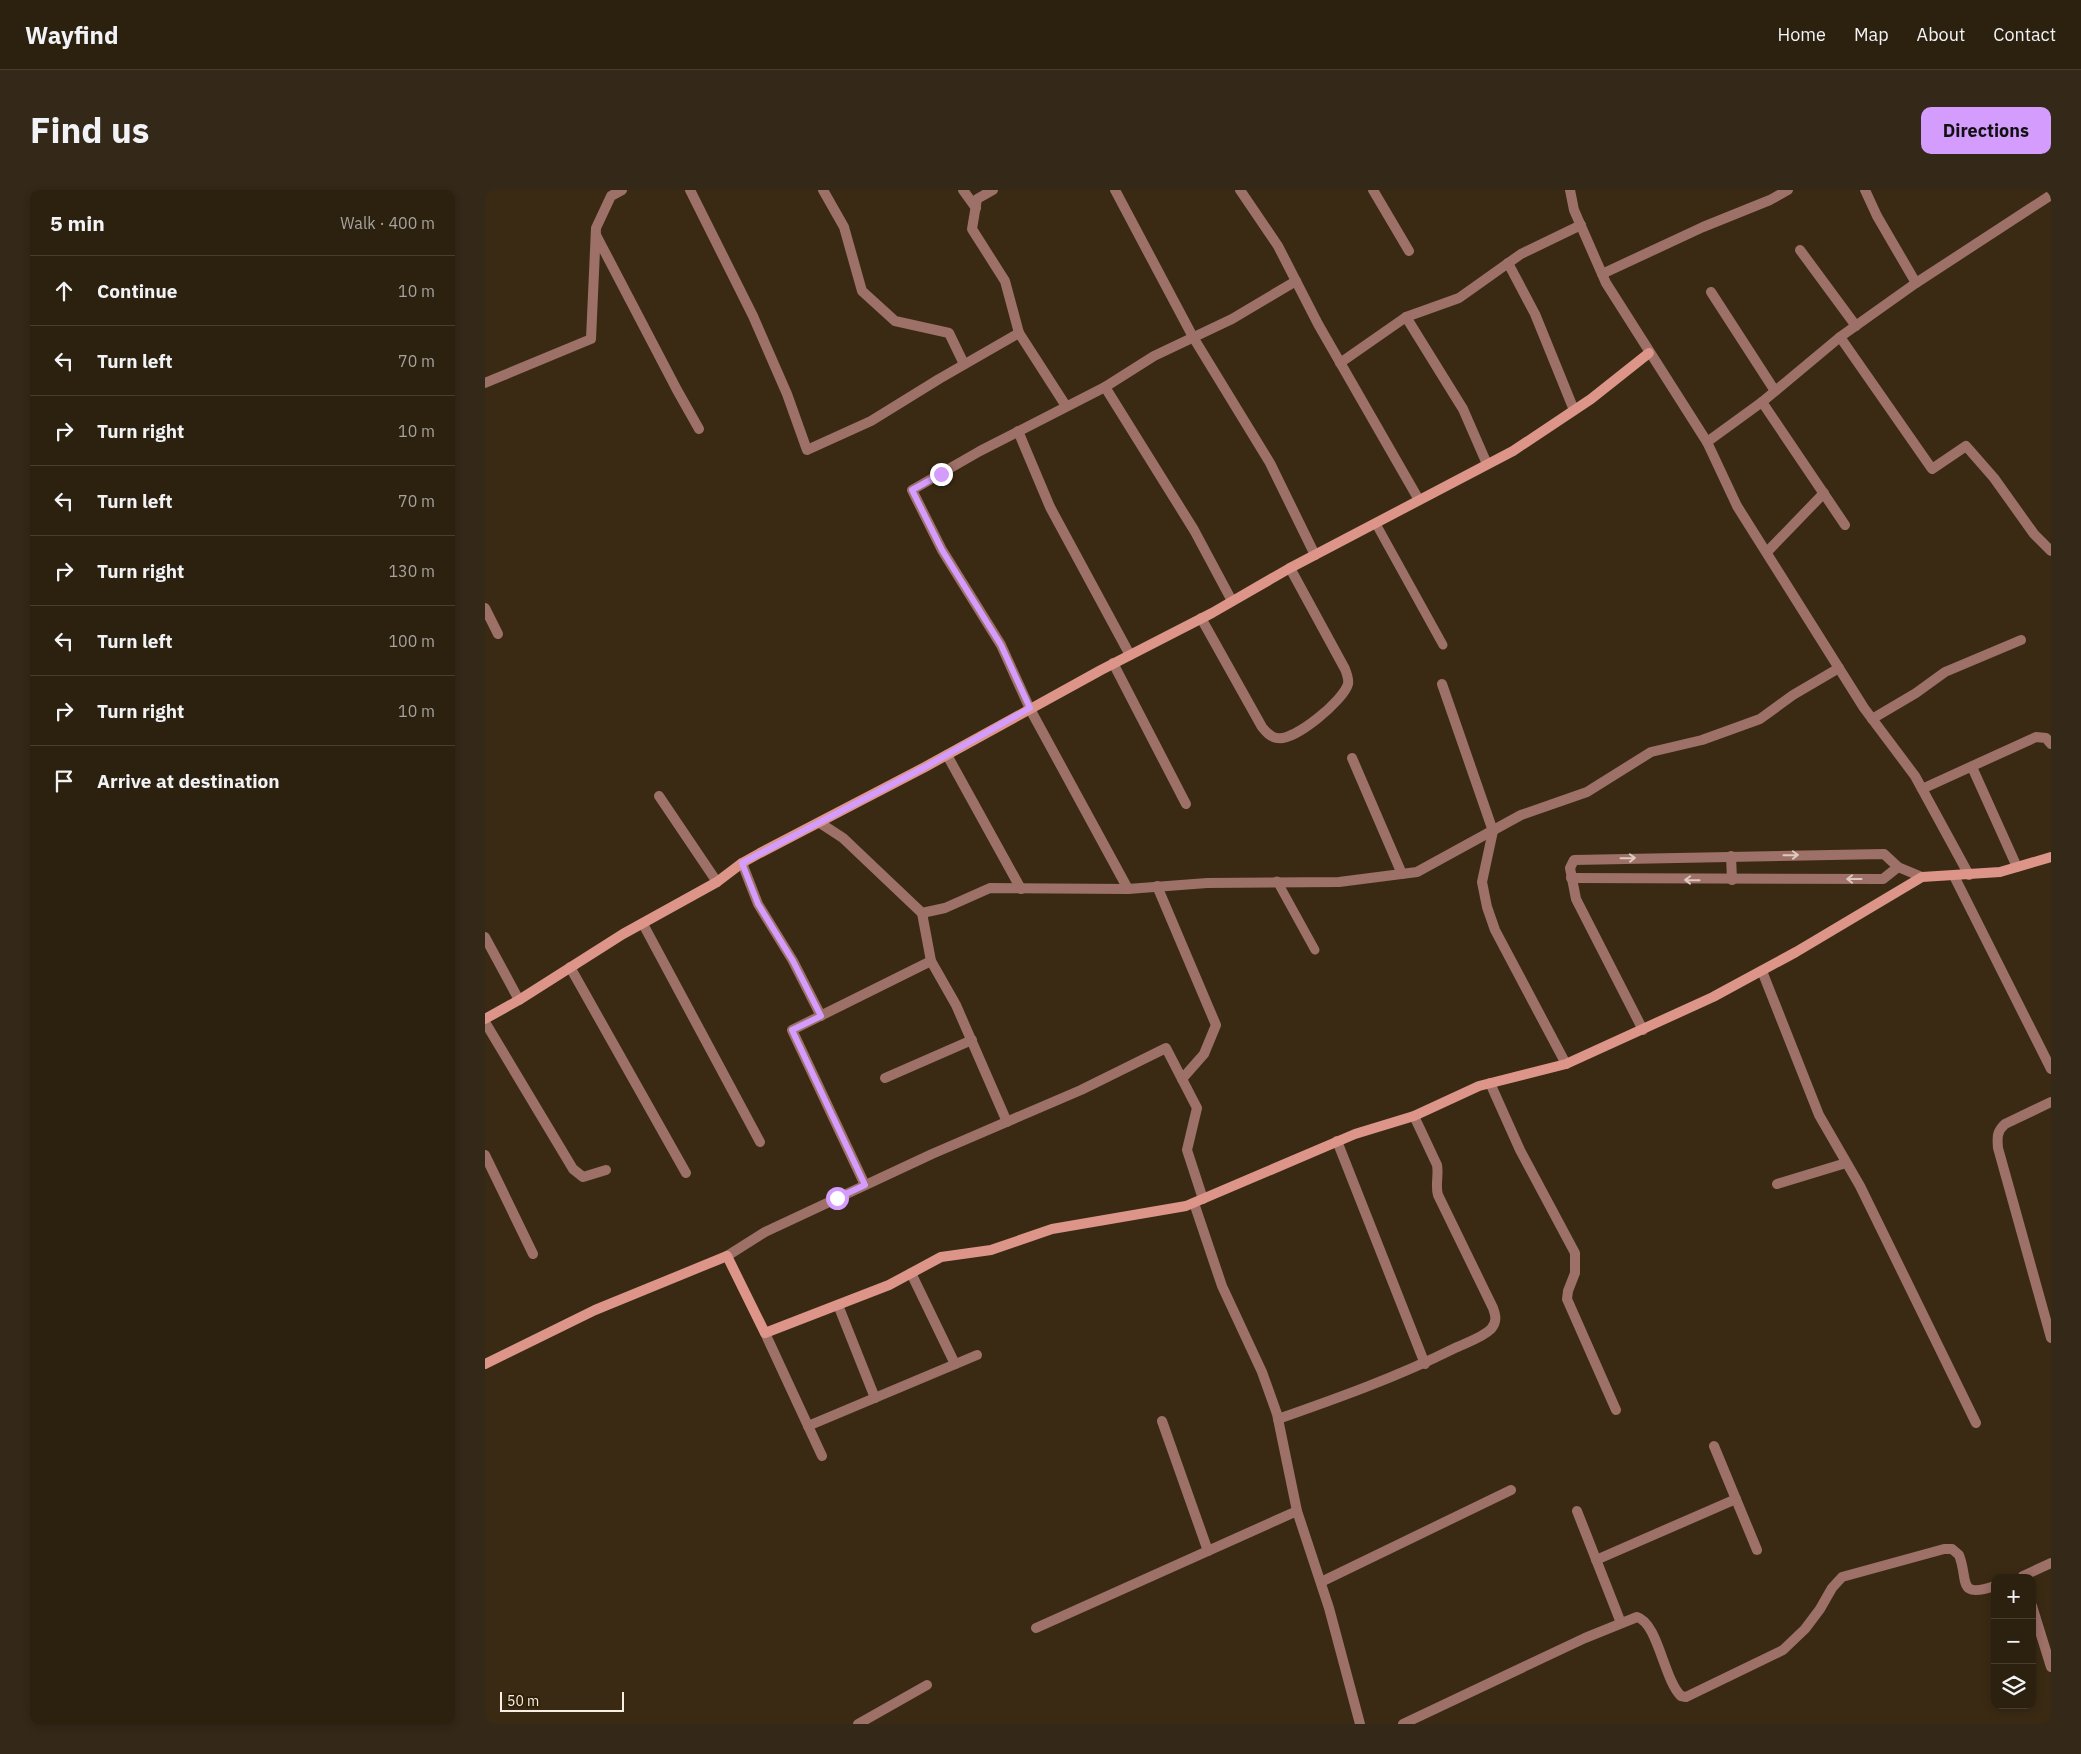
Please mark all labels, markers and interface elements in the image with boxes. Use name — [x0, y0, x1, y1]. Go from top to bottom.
text: Wayfind — [25, 19, 118, 51]
text: Home — [1778, 23, 1826, 46]
text: Map — [1854, 23, 1889, 46]
text: About — [1917, 23, 1965, 46]
text: Contact — [1993, 23, 2056, 46]
text: Find us — [30, 107, 149, 153]
button: Directions — [1921, 107, 2051, 154]
text: 5 min — [50, 209, 105, 237]
text: Walk · 400 m — [340, 213, 435, 233]
icon: ahead — [50, 277, 78, 305]
text: Continue — [97, 279, 177, 303]
text: 10 m — [398, 281, 435, 301]
icon: left — [50, 347, 78, 375]
text: Turn left — [97, 349, 173, 373]
text: 70 m — [398, 351, 435, 371]
icon: right — [50, 417, 78, 445]
text: Turn right — [97, 419, 184, 443]
text: 10 m — [398, 421, 435, 441]
route end — [930, 463, 953, 486]
icon: left — [50, 487, 78, 515]
text: Turn left — [97, 489, 173, 513]
text: 70 m — [398, 491, 435, 511]
icon: right — [50, 557, 78, 585]
text: Turn right — [97, 559, 184, 583]
text: 130 m — [388, 561, 435, 581]
icon: left — [50, 627, 78, 655]
text: Turn left — [97, 629, 173, 653]
text: 100 m — [388, 631, 435, 651]
icon: right — [50, 697, 78, 725]
text: Turn right — [97, 699, 184, 723]
text: 10 m — [398, 701, 435, 721]
icon: arrive — [50, 767, 78, 795]
text: Arrive at destination — [97, 769, 280, 793]
one-way arrow — [1782, 850, 1799, 860]
one-way arrow — [1620, 853, 1636, 863]
one-way arrow — [1684, 875, 1700, 884]
one-way arrow — [1846, 875, 1862, 884]
route start — [826, 1187, 849, 1210]
map controls — [1991, 1574, 2036, 1709]
button: + — [1991, 1574, 2036, 1619]
button: − — [1991, 1619, 2036, 1664]
button: layers — [1991, 1664, 2036, 1709]
scale bar — [500, 1689, 624, 1712]
text: 50 m — [507, 1692, 539, 1710]

